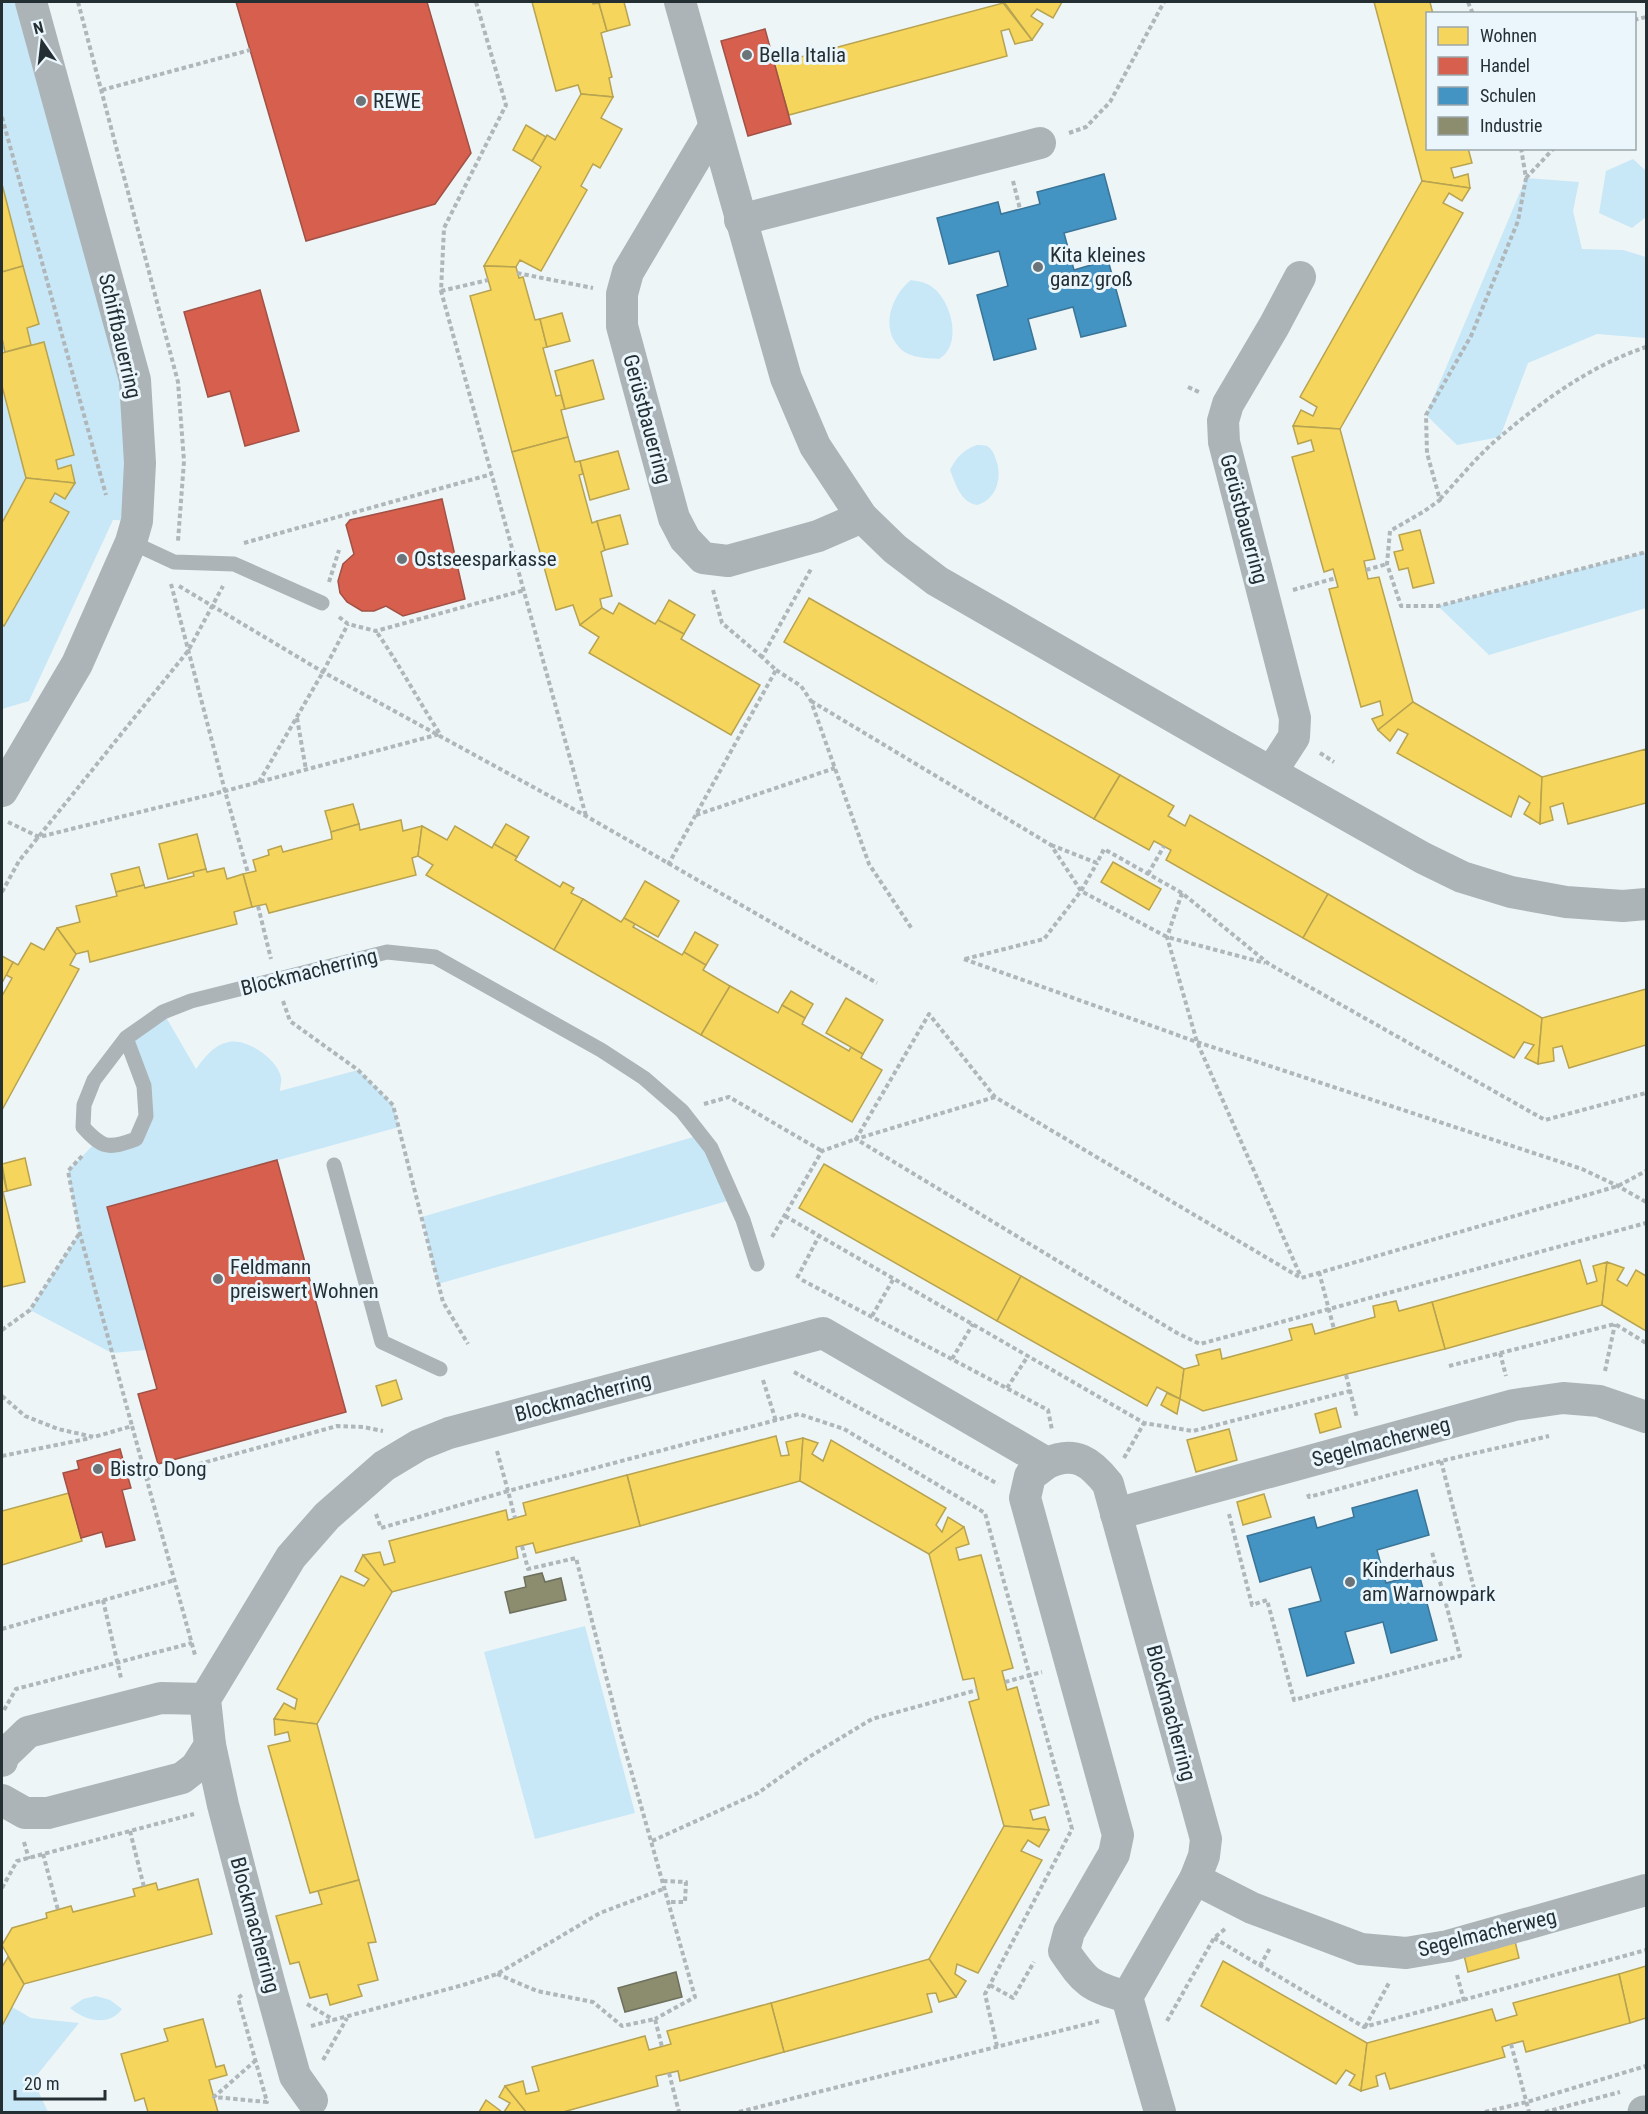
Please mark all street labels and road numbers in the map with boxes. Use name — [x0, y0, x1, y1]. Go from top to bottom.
street label: Schiffbauerring — [94, 271, 146, 401]
street label: Gerüstbauerring — [618, 352, 676, 486]
street label: Gerüstbauerring — [1215, 452, 1273, 586]
street label: Blockmacherring — [238, 943, 380, 1001]
street label: Blockmacherring — [512, 1367, 654, 1427]
street label: Segelmacherweg — [1309, 1412, 1453, 1472]
street label: Blockmacherring — [1141, 1642, 1201, 1784]
street label: Blockmacherring — [225, 1854, 285, 1996]
street label: Segelmacherweg — [1415, 1904, 1559, 1962]

